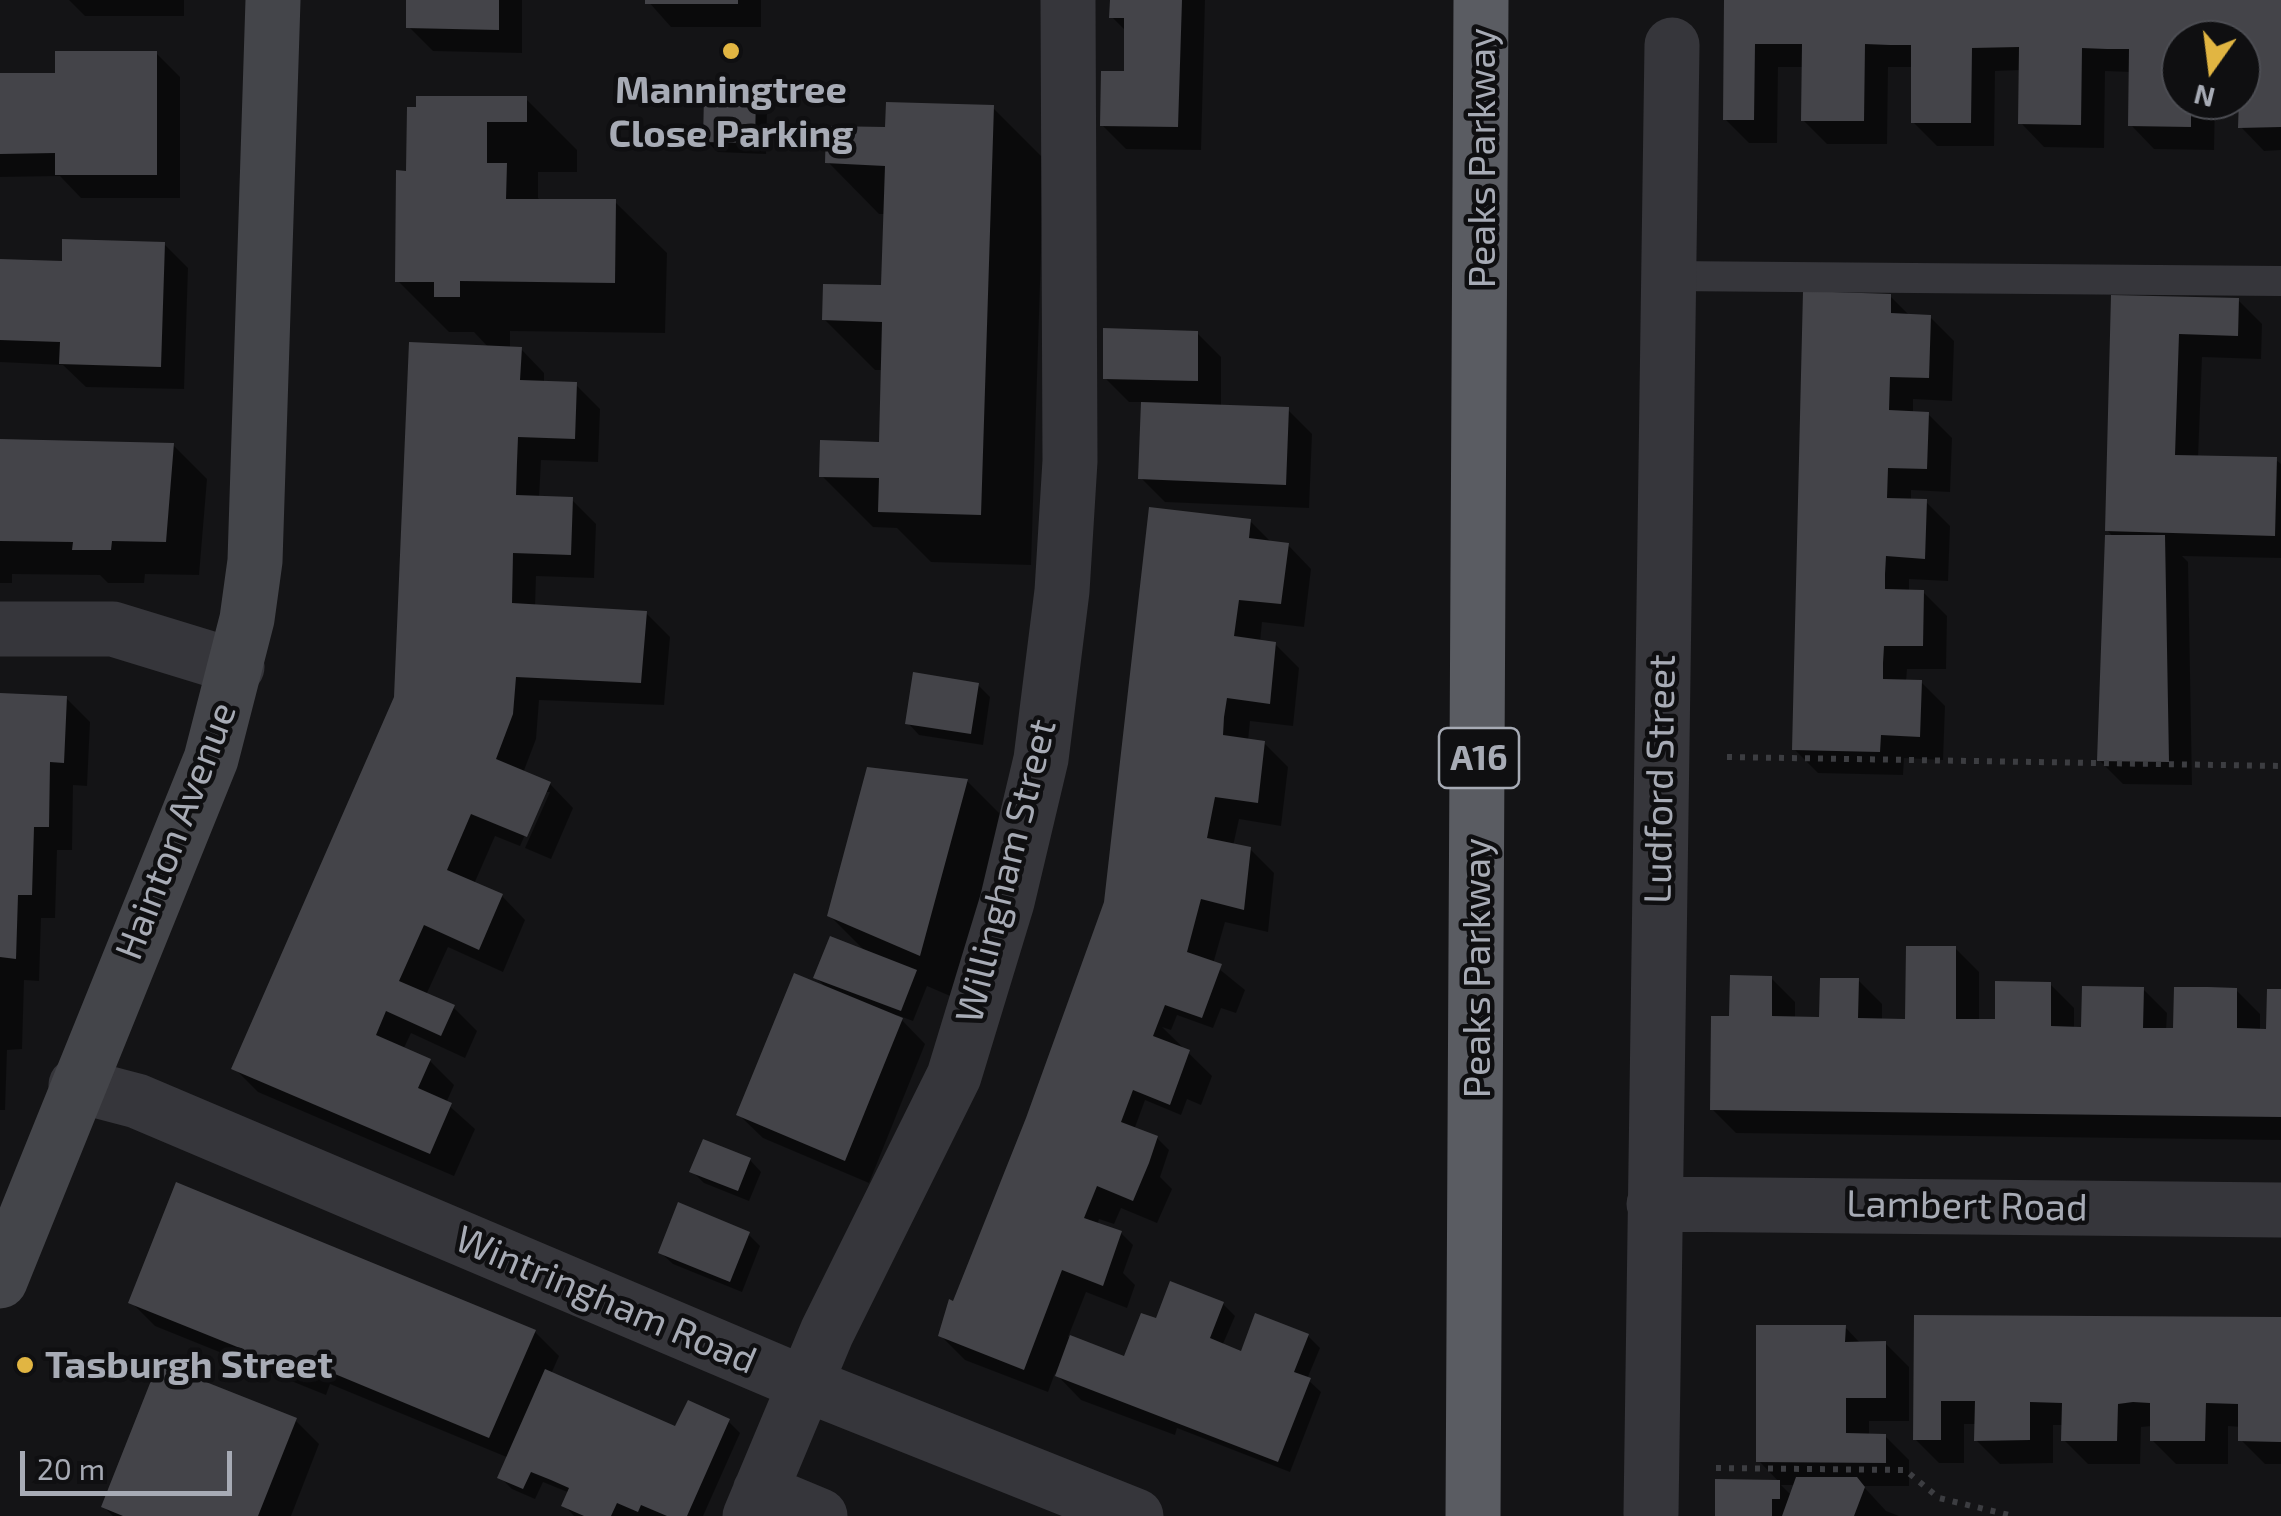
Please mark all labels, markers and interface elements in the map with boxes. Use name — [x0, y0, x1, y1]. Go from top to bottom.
north arrow — [2161, 20, 2261, 120]
street label: Peaks Parkway — [1459, 28, 1505, 288]
marker: Manningtree Close Parking — [720, 40, 742, 62]
place label: Manningtree Close Parking — [609, 67, 853, 156]
text: N — [2190, 78, 2218, 116]
street label: Ludford Street — [1635, 654, 1685, 904]
street label: Hainton Avenue — [106, 696, 246, 966]
street label: Willingham Street — [946, 715, 1066, 1027]
road number: A16 — [1439, 728, 1519, 788]
street label: Peaks Parkway — [1454, 838, 1500, 1098]
street label: Lambert Road — [1846, 1181, 2088, 1231]
street label: Wintringham Road — [449, 1216, 763, 1384]
place label: Tasburgh Street — [45, 1342, 333, 1388]
marker: Tasburgh Street — [14, 1354, 36, 1376]
scale bar — [25, 1431, 238, 1493]
text: 20 m — [37, 1450, 105, 1486]

